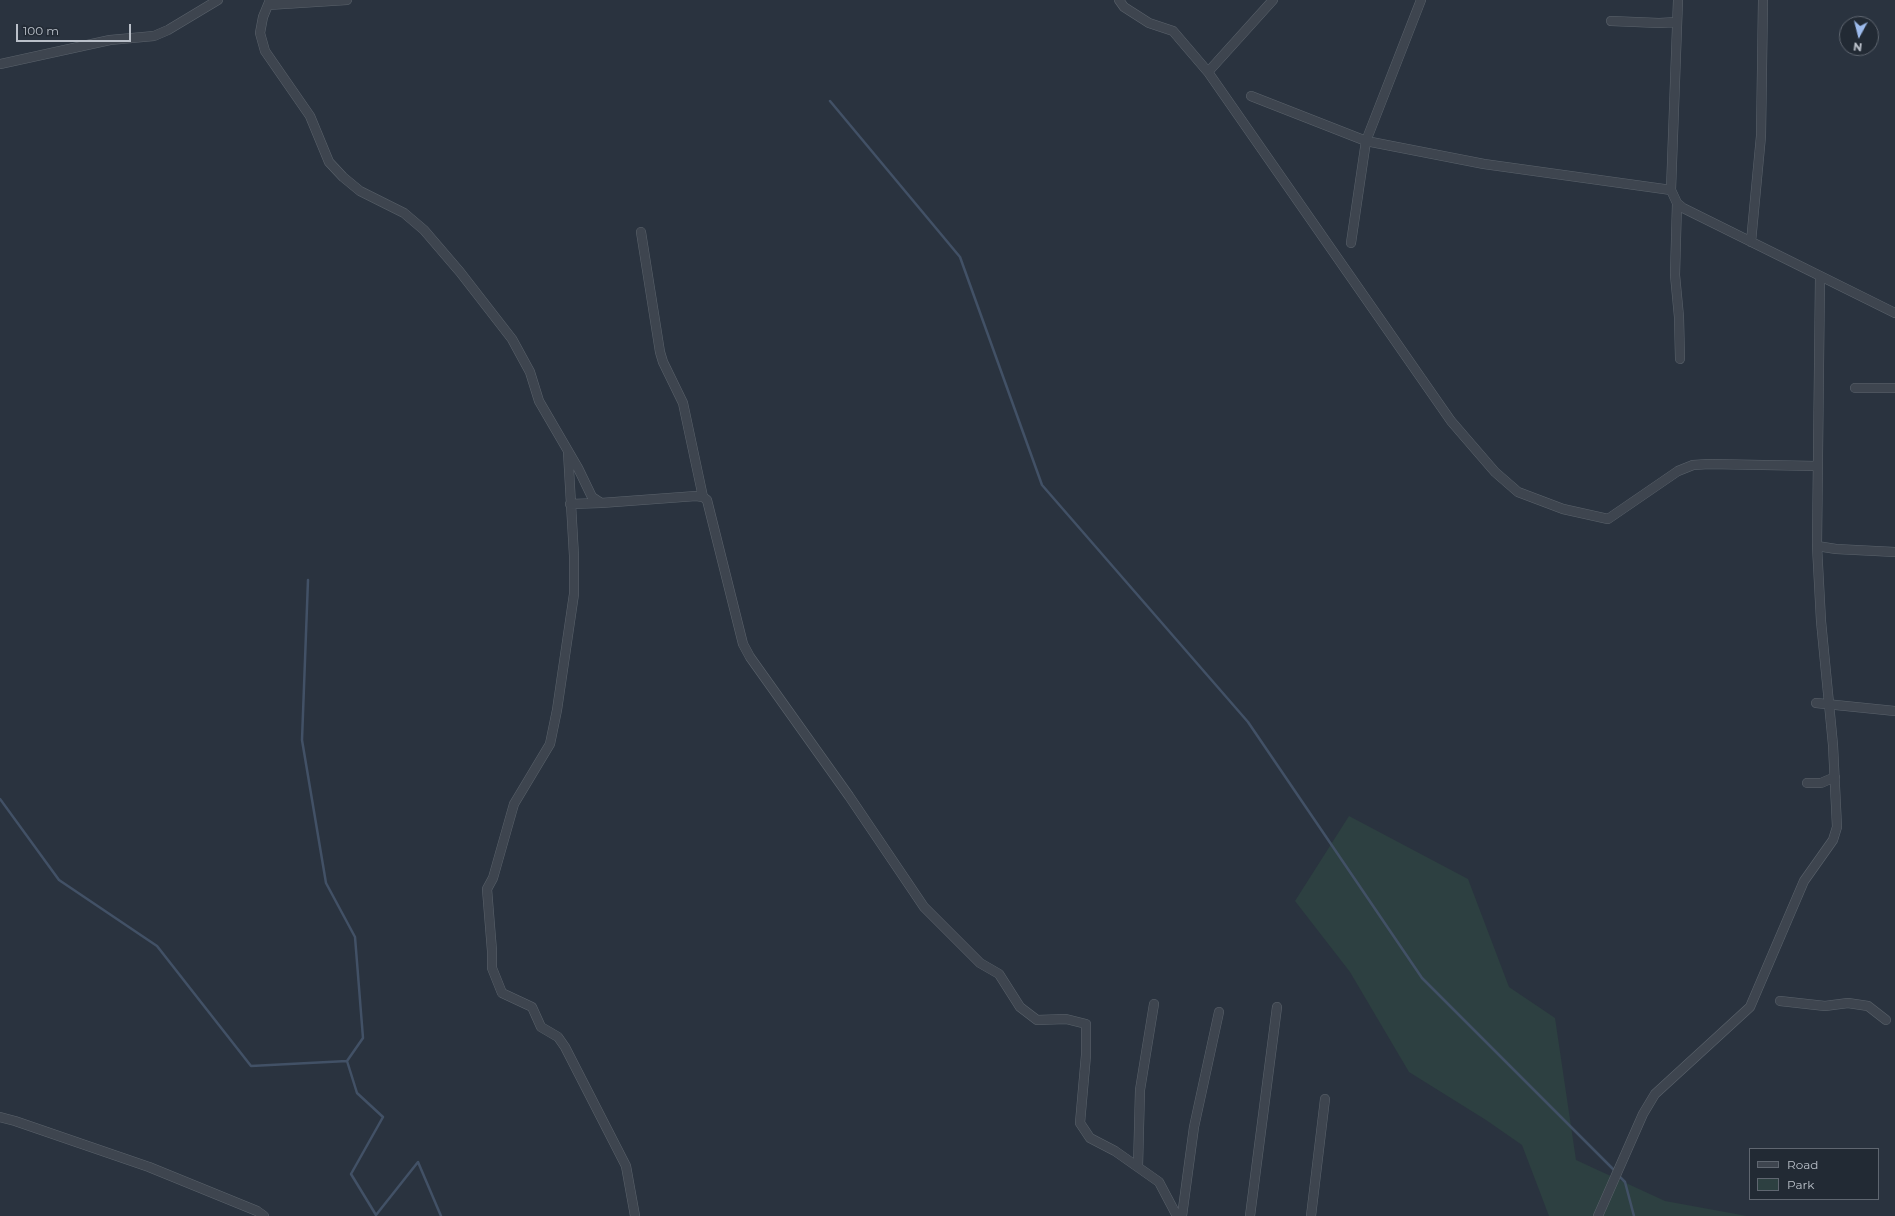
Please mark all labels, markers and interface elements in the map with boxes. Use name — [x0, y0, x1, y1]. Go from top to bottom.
scale bar — [18, 16, 133, 42]
north arrow — [1839, 16, 1879, 56]
text: 100 m — [23, 23, 59, 38]
text: N — [1852, 39, 1863, 54]
legend — [1749, 1148, 1879, 1200]
text: Road — [1787, 1157, 1818, 1172]
text: Park — [1787, 1177, 1814, 1192]

